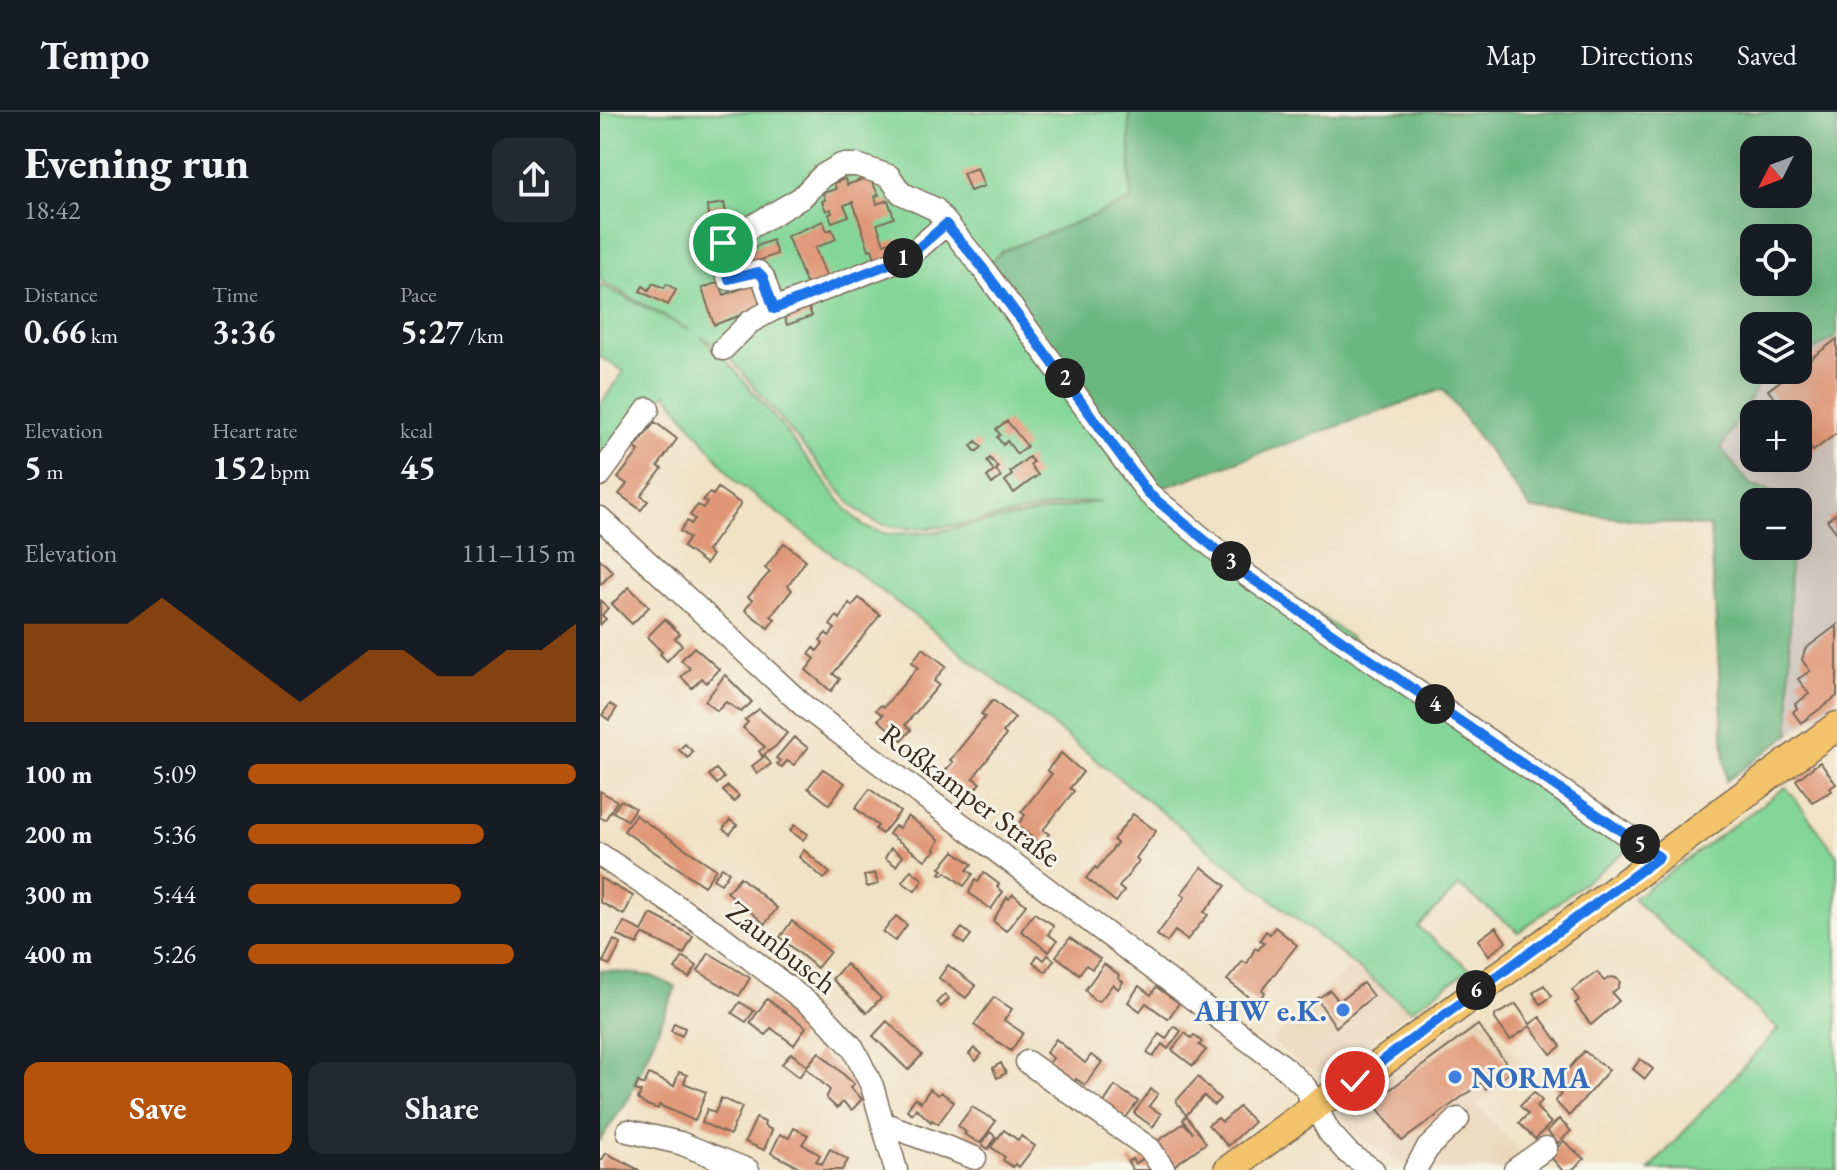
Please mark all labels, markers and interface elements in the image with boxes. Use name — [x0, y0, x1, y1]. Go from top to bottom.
text: Tempo — [40, 31, 149, 80]
text: Map — [1486, 37, 1536, 73]
text: Directions — [1580, 37, 1693, 73]
text: Saved — [1737, 37, 1797, 73]
text: Evening run — [24, 134, 249, 191]
north arrow — [1740, 136, 1812, 208]
map controls — [1740, 136, 1812, 560]
button: share — [492, 138, 576, 222]
text: 18:42 — [24, 193, 80, 227]
pin — [689, 209, 757, 277]
icon: arrive — [701, 221, 745, 265]
button: locate — [1740, 224, 1812, 296]
pin: 1 — [883, 238, 923, 278]
text: 1 — [897, 243, 909, 272]
text: Distance — [24, 280, 97, 309]
text: Time — [212, 280, 258, 309]
text: Pace — [400, 280, 437, 309]
text: 0.66 — [24, 309, 86, 353]
text: 3:36 — [212, 309, 276, 353]
text: 5:27 — [400, 309, 464, 353]
button: layers — [1740, 312, 1812, 384]
text: km — [86, 321, 118, 350]
text: /km — [464, 321, 504, 350]
pin: 2 — [1045, 358, 1085, 398]
text: 2 — [1059, 363, 1071, 392]
button: + — [1740, 400, 1812, 472]
text: Elevation — [24, 416, 103, 445]
text: Heart rate — [212, 416, 297, 445]
text: kcal — [400, 416, 433, 445]
text: 5 — [24, 445, 42, 489]
text: 152 — [212, 445, 266, 489]
text: 45 — [400, 445, 436, 489]
text: m — [42, 457, 64, 486]
text: bpm — [266, 457, 310, 486]
button: − — [1740, 488, 1812, 560]
text: Elevation — [24, 536, 118, 570]
text: 111–115 m — [461, 536, 576, 570]
pin: 3 — [1211, 541, 1251, 581]
text: 3 — [1225, 546, 1237, 575]
pin: 4 — [1415, 684, 1455, 724]
text: 4 — [1429, 689, 1441, 718]
street label: Roßkamper Straße — [873, 714, 1069, 876]
text: 100 m — [24, 757, 92, 791]
text: 5:09 — [152, 757, 196, 791]
text: 200 m — [24, 817, 92, 851]
text: 5:36 — [152, 817, 196, 851]
pin: 5 — [1620, 824, 1660, 864]
text: 5 — [1634, 829, 1646, 858]
text: 300 m — [24, 877, 92, 911]
text: 5:44 — [152, 877, 196, 911]
street label: Zaunbusch — [719, 892, 845, 1002]
text: 400 m — [24, 937, 92, 971]
text: 5:26 — [152, 937, 196, 971]
pin: 6 — [1456, 970, 1496, 1010]
text: 6 — [1470, 975, 1482, 1004]
place label: AHW e.K. — [1193, 991, 1327, 1030]
marker: AHW e.K. — [1334, 1001, 1352, 1019]
pin — [1321, 1047, 1389, 1115]
place label: NORMA — [1471, 1058, 1590, 1097]
icon: check — [1333, 1059, 1377, 1103]
button: Save — [24, 1062, 292, 1154]
button: Share — [308, 1062, 576, 1154]
marker: NORMA — [1446, 1068, 1464, 1086]

